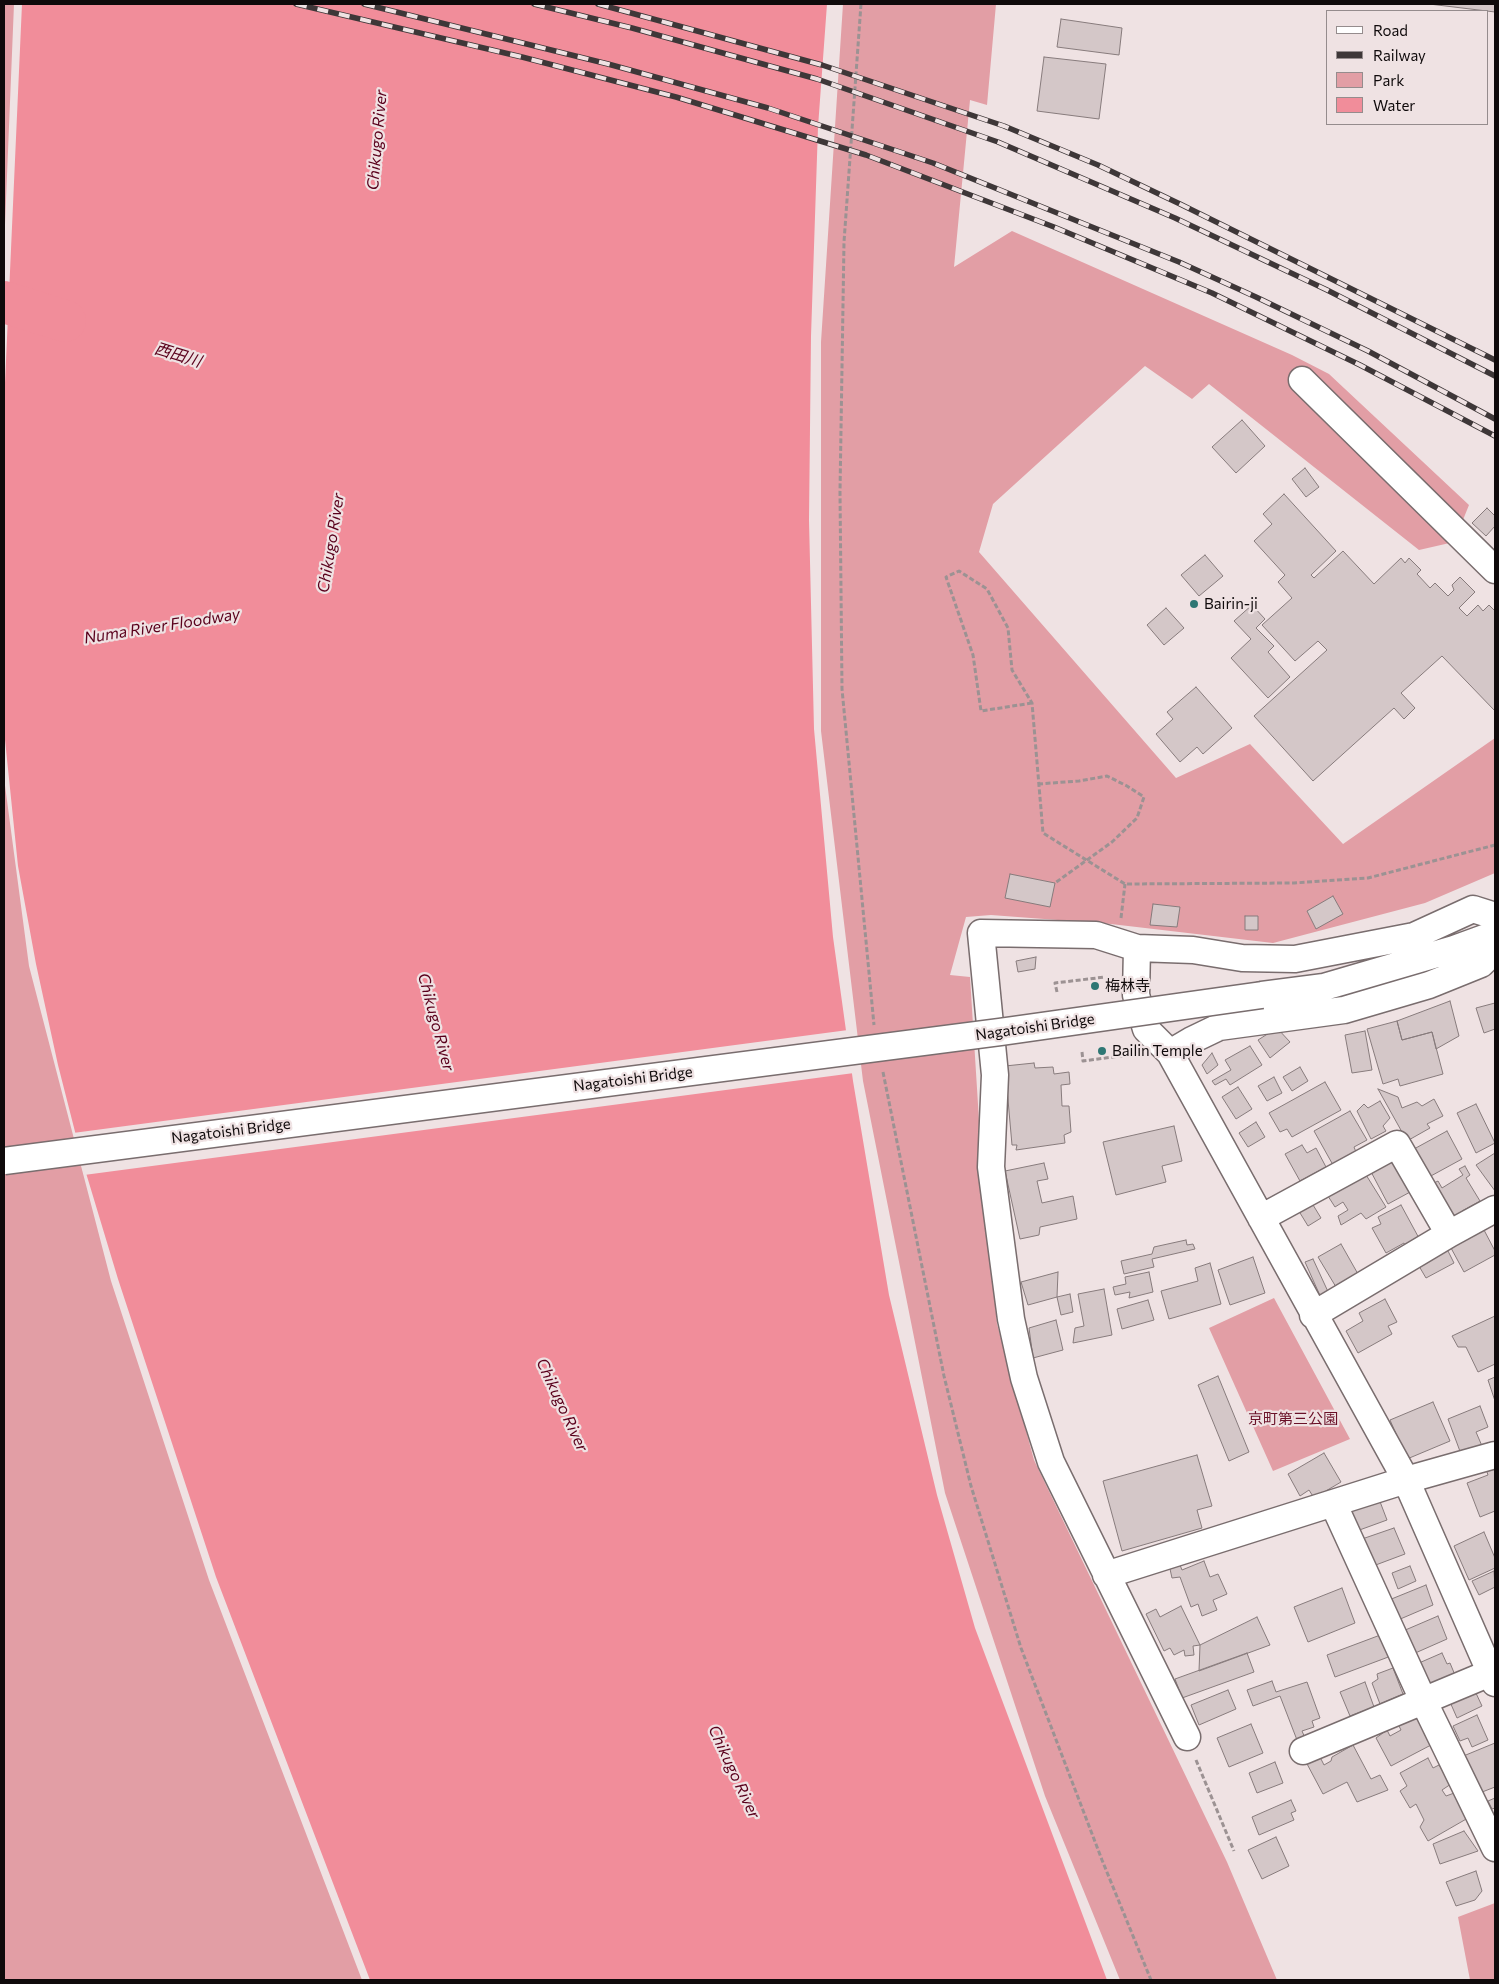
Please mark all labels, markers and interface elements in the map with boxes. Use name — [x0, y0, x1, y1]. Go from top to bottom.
legend — [1326, 10, 1489, 125]
text: Road — [1373, 21, 1408, 39]
text: Railway — [1373, 46, 1426, 64]
text: Park — [1373, 71, 1404, 89]
water label: Chikugo River — [363, 89, 391, 191]
text: Water — [1373, 96, 1415, 114]
water label: 西田川 — [152, 339, 204, 371]
water label: Chikugo River — [314, 492, 348, 594]
place label: Bairin-ji — [1204, 595, 1258, 613]
marker: Bairin-ji — [1188, 598, 1200, 610]
water label: Numa River Floodway — [83, 604, 241, 648]
water label: Chikugo River — [414, 971, 458, 1073]
place label: 梅林寺 — [1105, 977, 1150, 995]
marker: 梅林寺 — [1089, 980, 1101, 992]
street label: Nagatoishi Bridge — [974, 1010, 1096, 1044]
place label: Bailin Temple — [1112, 1042, 1203, 1060]
marker: Bailin Temple — [1096, 1045, 1108, 1057]
street label: Nagatoishi Bridge — [572, 1063, 694, 1095]
street label: Nagatoishi Bridge — [170, 1115, 292, 1147]
water label: Chikugo River — [532, 1355, 592, 1455]
park label: 京町第三公園 — [1248, 1410, 1338, 1428]
water label: Chikugo River — [704, 1722, 764, 1822]

